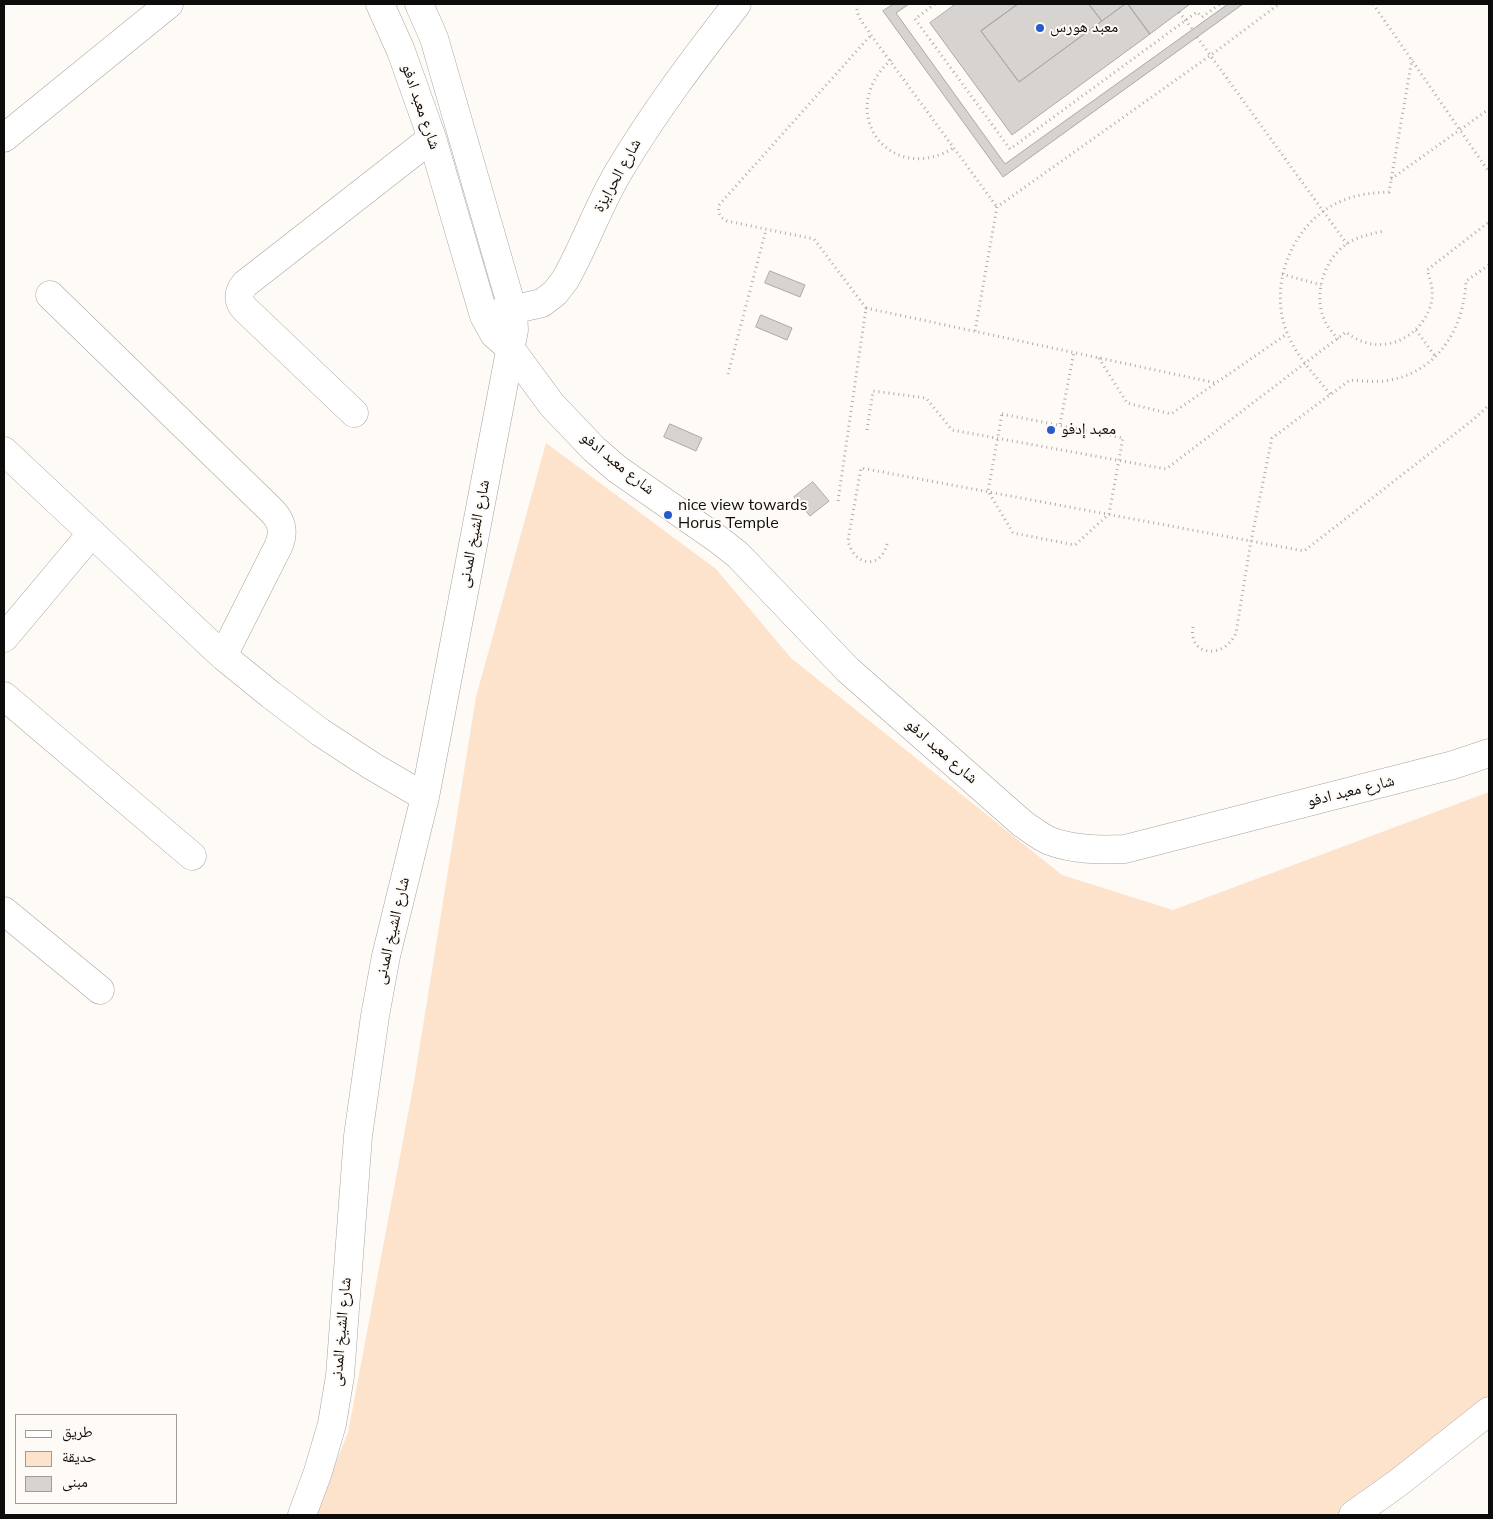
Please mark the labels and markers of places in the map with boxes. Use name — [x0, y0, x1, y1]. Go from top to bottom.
place label: معبد هورس — [1050, 18, 1118, 38]
marker: معبد هورس — [1034, 22, 1046, 34]
place label: معبد إدفو — [1061, 420, 1116, 440]
marker: معبد إدفو — [1045, 424, 1057, 436]
place label: nice view towards Horus Temple — [678, 496, 807, 534]
marker: nice view towards Horus Temple — [662, 509, 674, 521]

